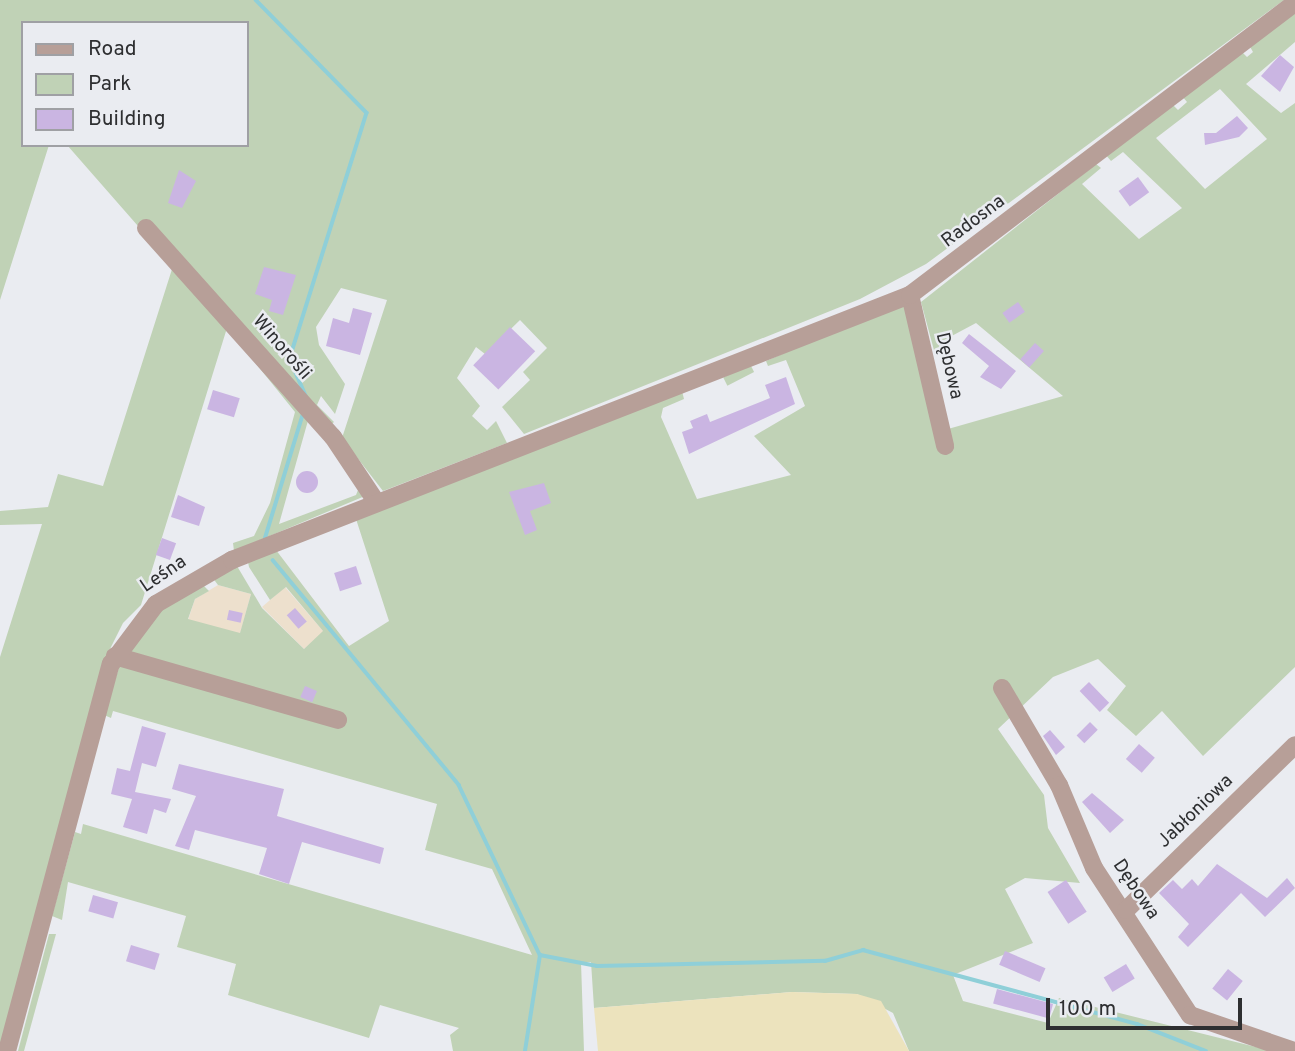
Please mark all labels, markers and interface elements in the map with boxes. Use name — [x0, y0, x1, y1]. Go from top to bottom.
legend — [21, 21, 248, 147]
text: Road — [88, 36, 137, 63]
text: Park — [88, 71, 131, 98]
text: Building — [88, 106, 166, 133]
street label: Radosna — [938, 191, 1010, 253]
street label: Winorośli — [247, 311, 315, 385]
street label: Dębowa — [929, 330, 967, 402]
street label: Leśna — [137, 551, 191, 599]
street label: Jabłoniowa — [1154, 770, 1238, 854]
street label: Dębowa — [1107, 856, 1163, 924]
scale bar — [1050, 984, 1246, 1028]
text: 100 m — [1059, 996, 1116, 1023]

